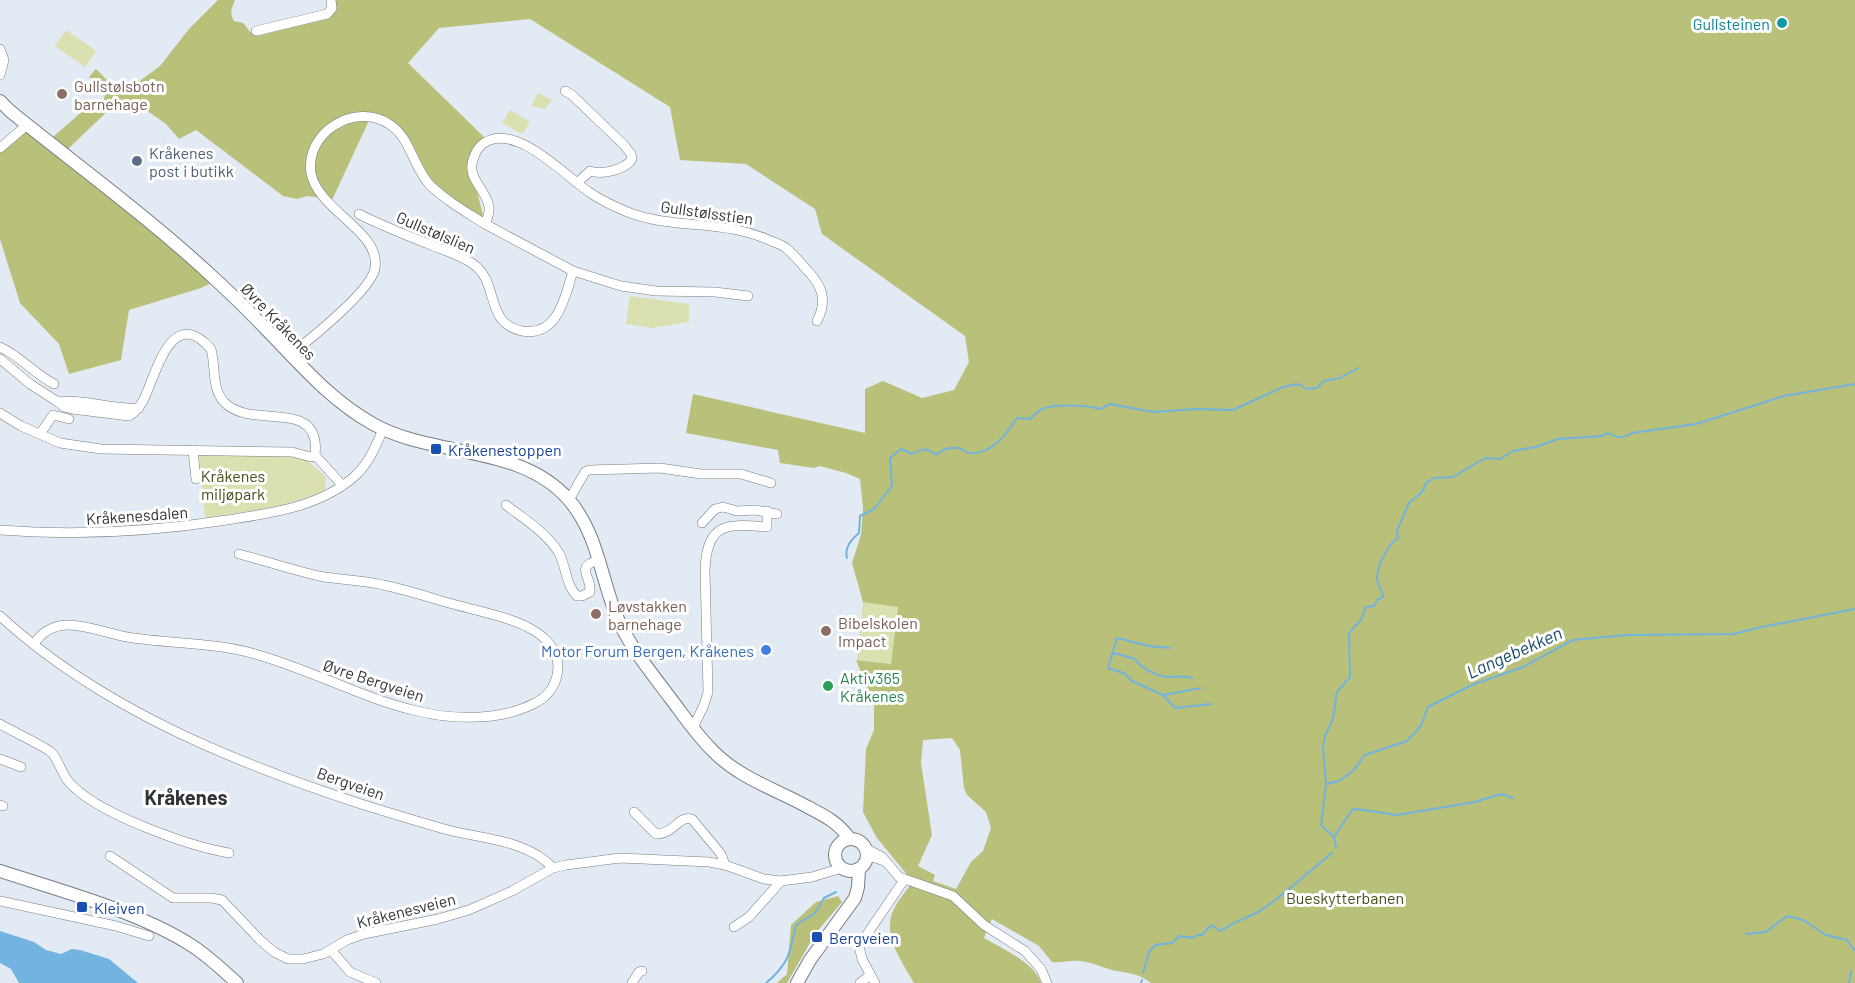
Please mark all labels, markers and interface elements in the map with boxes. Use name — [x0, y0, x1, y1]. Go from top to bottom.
place label: Gullsteinen — [1693, 14, 1770, 33]
marker: Gullsteinen — [1775, 16, 1789, 30]
place label: Gullstølsbotn barnehage — [74, 76, 165, 113]
marker: Gullstølsbotn barnehage — [55, 87, 69, 101]
place label: Kråkenes post i butikk — [149, 143, 234, 180]
marker: Kråkenes post i butikk — [130, 154, 144, 168]
street label: Gullstølsstien — [659, 196, 755, 228]
street label: Gullstølslien — [394, 207, 478, 257]
street label: Øvre Kråkenes — [238, 279, 320, 363]
place label: Kråkenestoppen — [448, 440, 562, 459]
marker: Kråkenestoppen — [429, 442, 443, 456]
park label: Kråkenes miljøpark — [201, 466, 265, 503]
street label: Kråkenesdalen — [85, 502, 189, 528]
place label: Løvstakken barnehage — [608, 596, 687, 633]
marker: Løvstakken barnehage — [589, 607, 603, 621]
place label: Bibelskolen Impact — [838, 613, 918, 650]
water label: Langebekken — [1463, 621, 1565, 683]
marker: Bibelskolen Impact — [819, 624, 833, 638]
place label: Motor Forum Bergen, Kråkenes — [541, 641, 754, 660]
marker: Motor Forum Bergen, Kråkenes — [759, 643, 773, 657]
street label: Øvre Bergveien — [321, 655, 427, 705]
place label: Aktiv365 Kråkenes — [840, 668, 905, 705]
marker: Aktiv365 Kråkenes — [821, 679, 835, 693]
street label: Bergveien — [315, 763, 387, 803]
district label: Kråkenes — [145, 785, 227, 809]
park label: Bueskytterbanen — [1286, 888, 1404, 907]
street label: Kråkenesveien — [355, 889, 457, 931]
place label: Kleiven — [94, 898, 145, 917]
marker: Kleiven — [75, 900, 89, 914]
place label: Bergveien — [829, 928, 899, 947]
marker: Bergveien — [810, 930, 824, 944]

